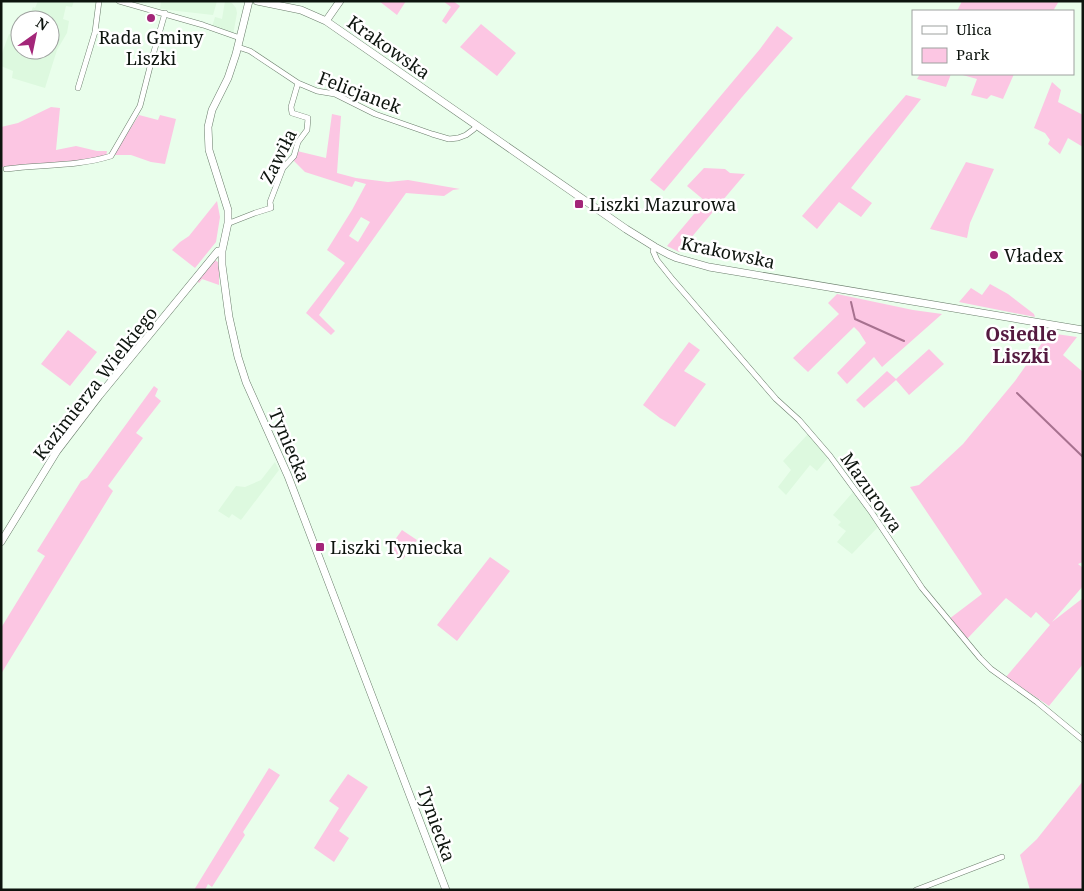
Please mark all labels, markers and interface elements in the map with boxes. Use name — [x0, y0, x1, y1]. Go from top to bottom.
north arrow — [10, 10, 60, 60]
street label: Krakowska — [343, 10, 435, 84]
legend — [912, 10, 1074, 75]
marker: Rada Gminy Liszki — [145, 12, 157, 24]
text: N — [33, 13, 52, 35]
text: Ulica — [956, 19, 992, 39]
place label: Rada Gminy Liszki — [99, 25, 204, 70]
text: Park — [956, 44, 990, 64]
street label: Felicjanek — [315, 65, 405, 119]
street label: Zawiła — [254, 125, 302, 187]
place label: Liszki Mazurowa — [589, 192, 736, 216]
marker: Liszki Mazurowa — [573, 198, 585, 210]
street label: Krakowska — [679, 230, 777, 274]
place label: Vładex — [1004, 243, 1064, 267]
marker: Vładex — [988, 249, 1000, 261]
street label: Kazimierza Wielkiego — [28, 301, 162, 465]
district label: Osiedle Liszki — [985, 321, 1057, 369]
street label: Tyniecka — [264, 405, 316, 485]
street label: Mazurowa — [836, 447, 908, 537]
place label: Liszki Tyniecka — [330, 535, 463, 559]
marker: Liszki Tyniecka — [314, 541, 326, 553]
street label: Tyniecka — [412, 783, 462, 865]

